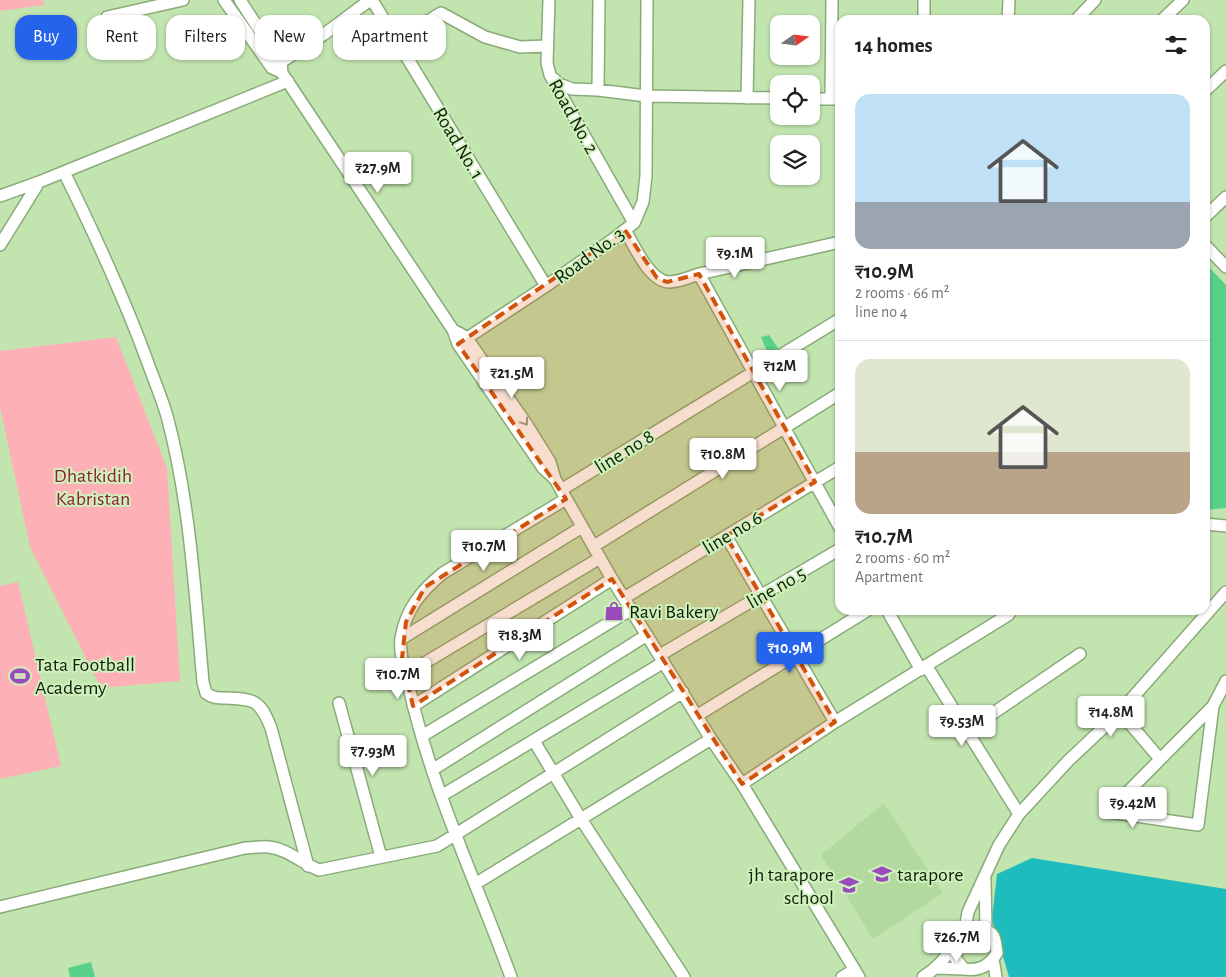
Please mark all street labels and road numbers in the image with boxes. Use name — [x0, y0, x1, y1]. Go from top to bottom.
street label: Road No. 2 — [544, 76, 602, 157]
street label: Road No. 1 — [429, 104, 487, 183]
street label: Road No. 3 — [551, 224, 628, 288]
street label: line no 8 — [591, 426, 658, 478]
street label: line no 6 — [699, 507, 766, 558]
street label: line no 5 — [744, 563, 809, 613]

